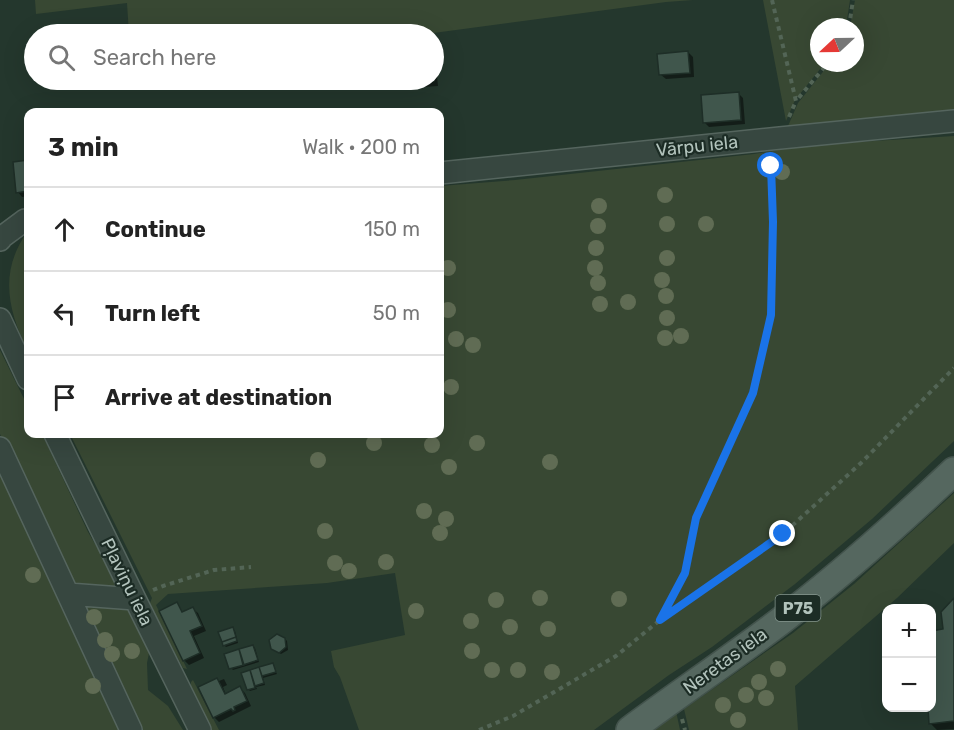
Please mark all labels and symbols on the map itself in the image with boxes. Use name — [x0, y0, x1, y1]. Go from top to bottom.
north arrow — [810, 18, 864, 72]
street label: Vārpu iela — [655, 131, 739, 161]
route start — [757, 152, 783, 178]
route end — [769, 520, 795, 546]
street label: Pļaviņu iela — [96, 535, 158, 629]
road number: P75 — [776, 595, 820, 621]
street label: Neretas iela — [679, 623, 771, 699]

